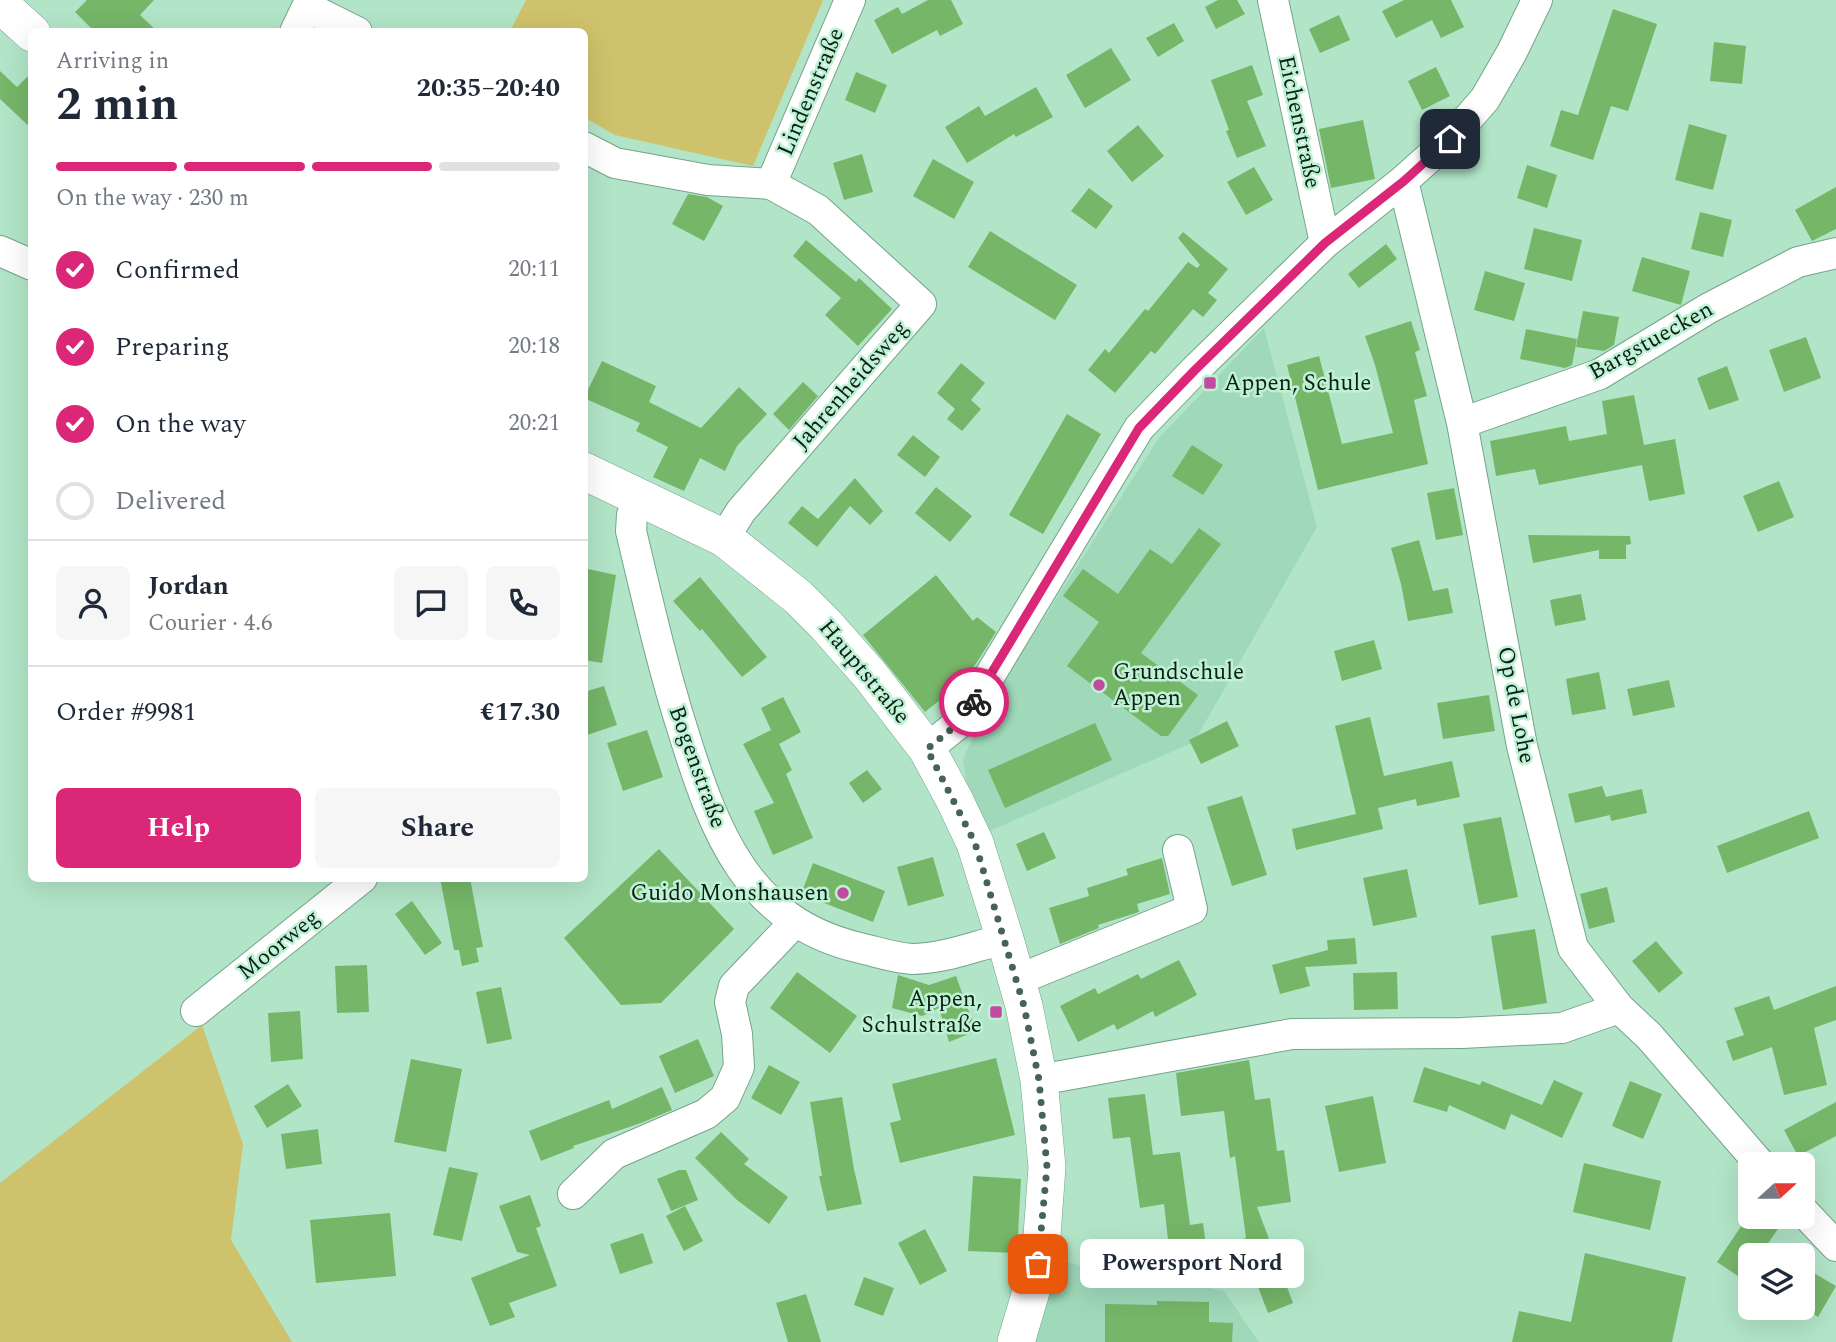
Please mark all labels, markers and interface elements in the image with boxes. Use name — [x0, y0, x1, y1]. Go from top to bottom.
street label: Lindenstraße — [768, 22, 854, 162]
text: Arriving in — [56, 44, 169, 79]
street label: Eichenstraße — [1268, 52, 1330, 192]
text: 20:35–20:40 — [416, 68, 560, 108]
text: 2 min — [56, 70, 178, 140]
pin — [1420, 109, 1480, 169]
icon: home — [1431, 120, 1469, 158]
text: On the way · 230 m — [56, 181, 249, 216]
text: Confirmed — [115, 250, 240, 290]
icon: check — [56, 251, 94, 289]
text: 20:11 — [508, 252, 560, 287]
street label: Bargstuecken — [1582, 292, 1720, 390]
street label: Jahrenheidsweg — [785, 312, 917, 458]
text: Preparing — [115, 327, 229, 367]
icon: check — [56, 328, 94, 366]
text: 20:18 — [508, 329, 560, 364]
place label: Appen, Schule — [1224, 366, 1371, 401]
marker: Appen, Schule — [1202, 375, 1218, 391]
text: On the way — [115, 404, 246, 444]
icon: check — [56, 405, 94, 443]
text: 20:21 — [508, 406, 560, 441]
text: Delivered — [115, 481, 226, 521]
button: person — [56, 566, 130, 640]
text: Jordan — [148, 566, 229, 606]
button: chat — [394, 566, 468, 640]
button: phone — [486, 566, 560, 640]
text: Courier · 4.6 — [148, 606, 273, 641]
street label: Hauptstraße — [810, 612, 918, 732]
street label: Op de Lohe — [1488, 643, 1544, 767]
place label: Grundschule Appen — [1113, 655, 1244, 716]
courier — [939, 667, 1009, 737]
marker: Grundschule Appen — [1091, 677, 1107, 693]
icon: bike — [955, 683, 993, 721]
text: Order #9981 — [56, 692, 196, 732]
text: €17.30 — [480, 692, 560, 732]
street label: Bogenstraße — [659, 701, 735, 833]
button: Help — [56, 788, 301, 868]
button: Share — [315, 788, 560, 868]
place label: Guido Monshausen — [631, 876, 829, 911]
marker: Guido Monshausen — [835, 885, 851, 901]
street label: Moorweg — [230, 901, 328, 989]
place label: Appen, Schulstraße — [862, 982, 982, 1043]
marker: Appen, Schulstraße — [988, 1004, 1004, 1020]
north arrow — [1738, 1152, 1815, 1228]
map controls — [1738, 1152, 1815, 1320]
pin — [1008, 1234, 1068, 1294]
callout: Powersport Nord — [1080, 1240, 1304, 1288]
button: layers — [1738, 1243, 1815, 1320]
icon: bag — [1019, 1245, 1057, 1283]
text: Powersport Nord — [1101, 1246, 1283, 1281]

